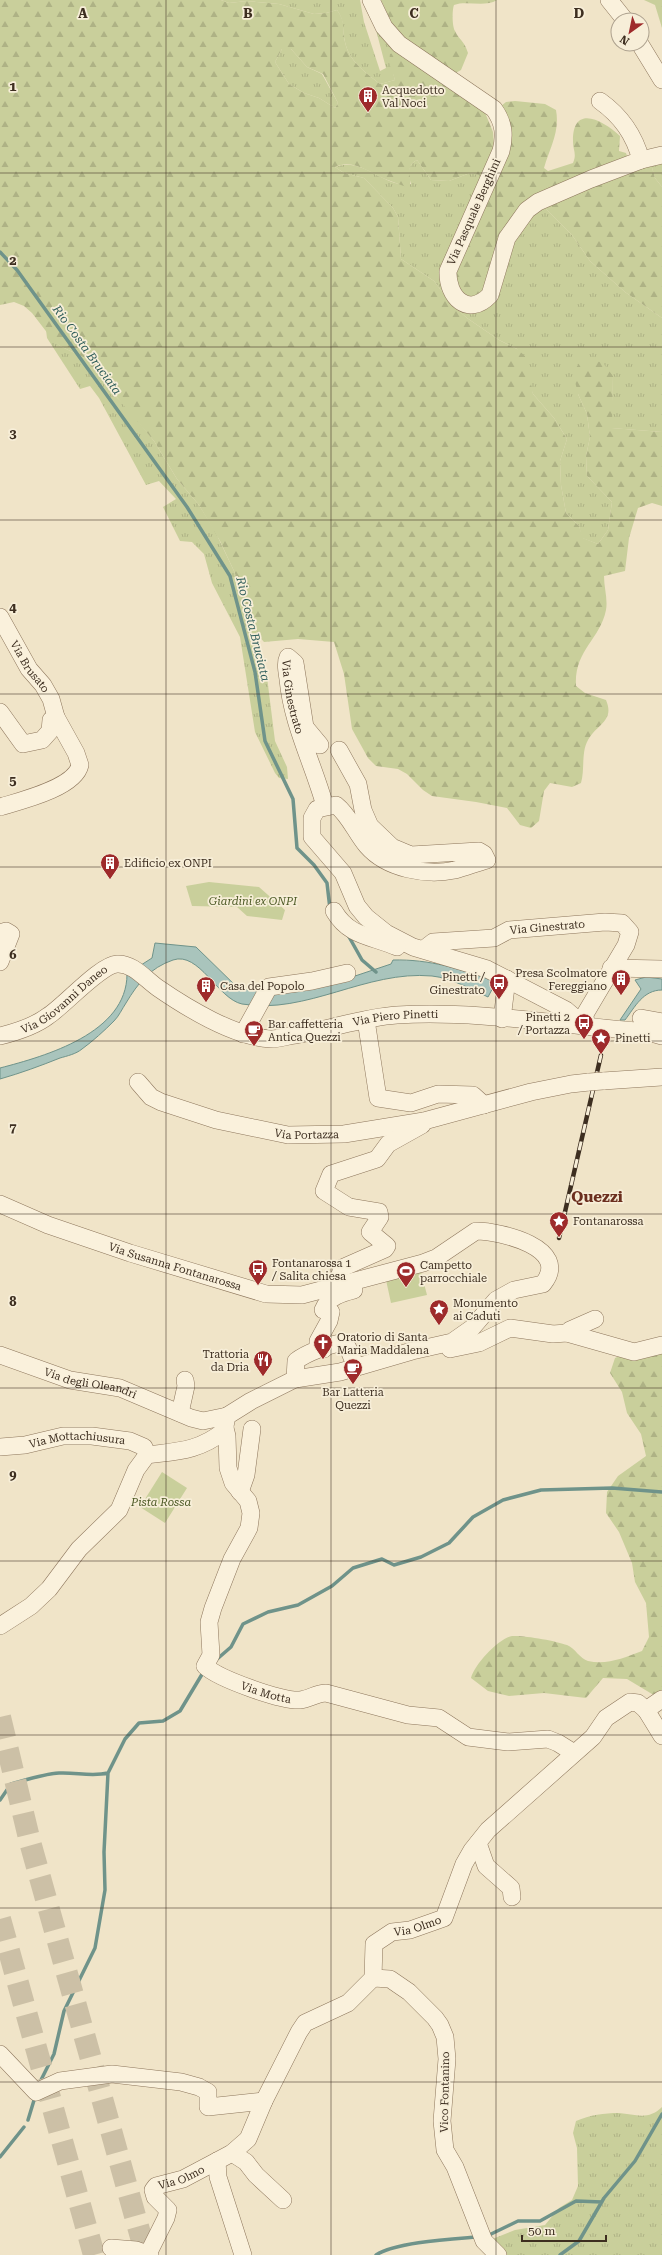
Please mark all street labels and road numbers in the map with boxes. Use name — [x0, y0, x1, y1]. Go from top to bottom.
street label: Via Pasquale Berghini — [445, 156, 504, 267]
street label: Via Brusato — [8, 638, 52, 695]
street label: Via Ginestrato — [280, 659, 306, 736]
street label: Via Ginestrato — [509, 917, 586, 936]
street label: Via Giovanni Daneo — [19, 962, 110, 1036]
street label: Via Piero Pinetti — [351, 1008, 439, 1029]
street label: Via Portazza — [273, 1126, 339, 1142]
street label: Via Susanna Fontanarossa — [107, 1240, 243, 1293]
street label: Via degli Oleandri — [42, 1365, 139, 1401]
street label: Via Mottachiusura — [28, 1429, 126, 1450]
street label: Via Motta — [239, 1679, 292, 1706]
street label: Via Olmo — [393, 1913, 443, 1938]
street label: Vico Fontanino — [438, 2051, 452, 2133]
street label: Via Olmo — [157, 2162, 207, 2192]

